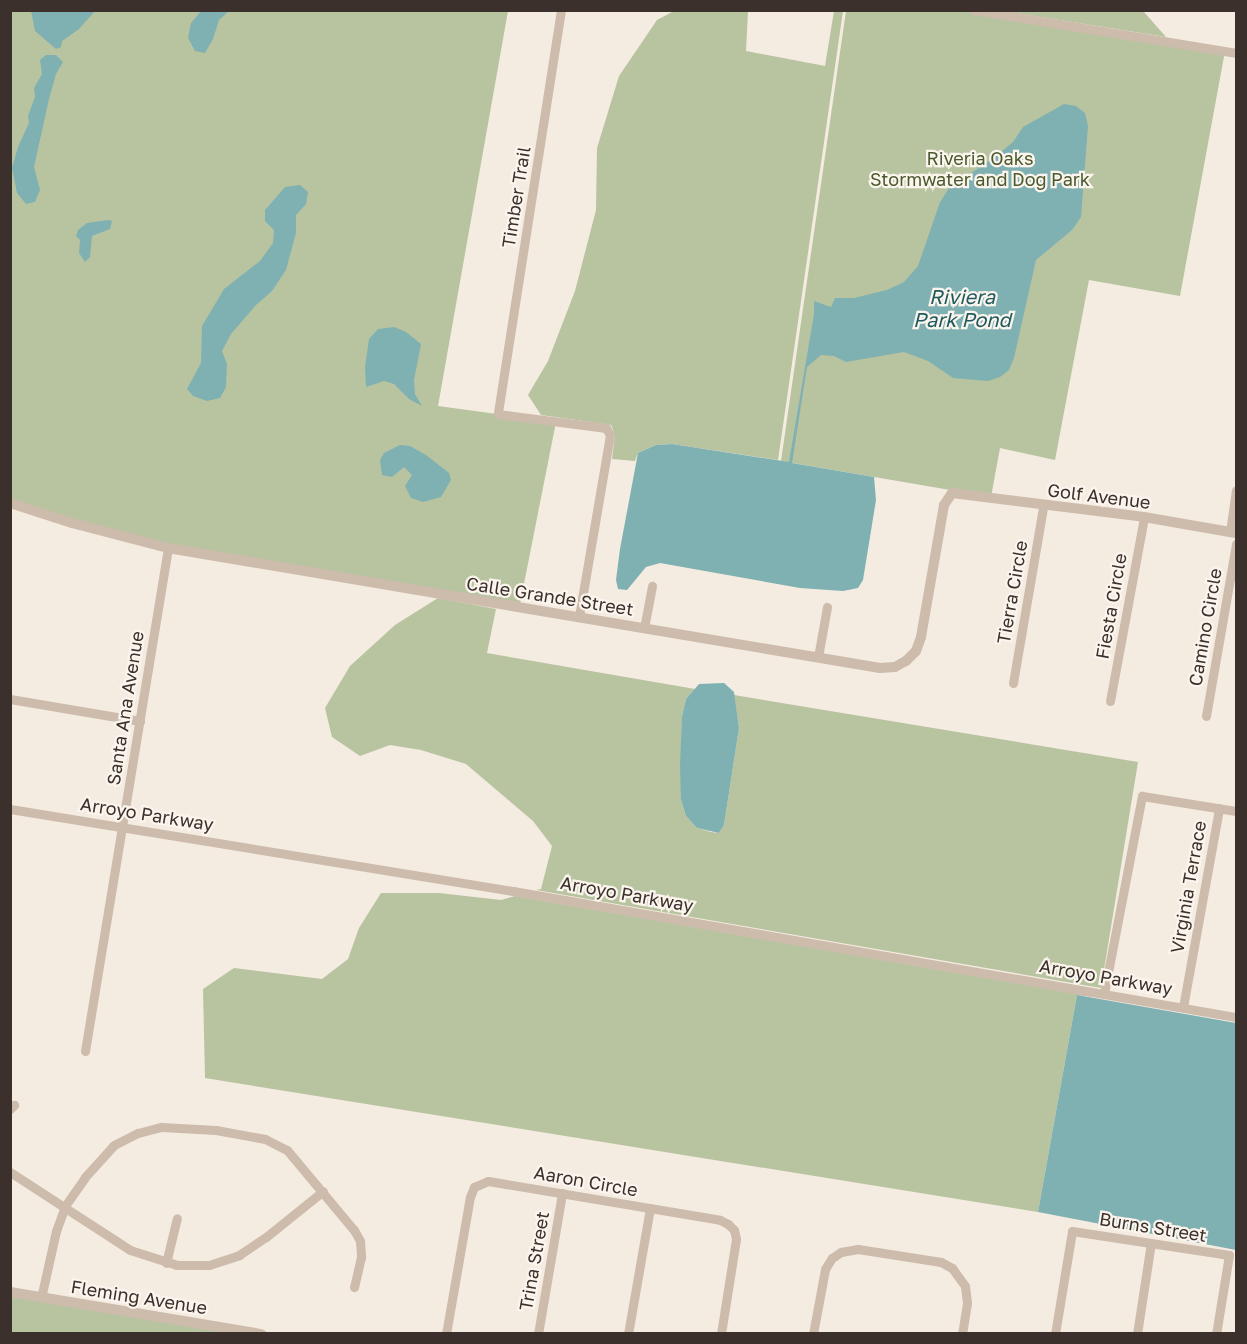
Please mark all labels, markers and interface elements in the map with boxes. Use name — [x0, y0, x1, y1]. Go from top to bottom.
street label: Timber Trail — [497, 145, 535, 249]
park label: Riveria Oaks Stormwater and Dog Park — [870, 148, 1090, 190]
water label: Riviera Park Pond — [913, 285, 1011, 332]
street label: Golf Avenue — [1046, 479, 1152, 513]
street label: Tierra Circle — [992, 539, 1032, 645]
street label: Fiesta Circle — [1091, 551, 1131, 661]
street label: Camino Circle — [1184, 566, 1226, 688]
street label: Calle Grande Street — [465, 572, 635, 620]
street label: Santa Ana Avenue — [102, 629, 148, 787]
street label: Arroyo Parkway — [79, 793, 215, 835]
street label: Virginia Terrace — [1166, 819, 1210, 955]
street label: Arroyo Parkway — [559, 872, 695, 916]
street label: Arroyo Parkway — [1038, 955, 1174, 999]
street label: Aaron Circle — [532, 1161, 640, 1201]
street label: Burns Street — [1098, 1208, 1208, 1246]
street label: Trina Street — [515, 1210, 553, 1312]
street label: Fleming Avenue — [69, 1276, 209, 1318]

